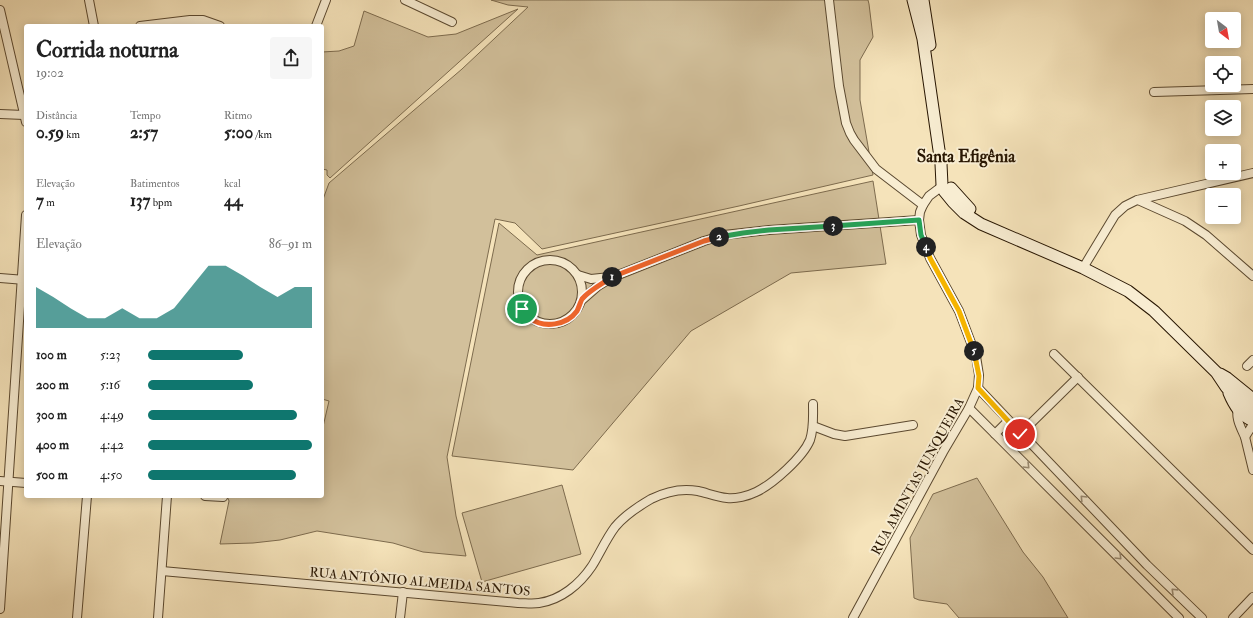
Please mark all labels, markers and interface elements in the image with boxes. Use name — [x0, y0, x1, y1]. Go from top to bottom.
north arrow — [1205, 12, 1241, 48]
map controls — [1205, 12, 1241, 224]
text: Corrida noturna — [36, 36, 178, 64]
button: share — [270, 37, 312, 79]
button: locate — [1205, 56, 1241, 92]
text: 19:02 — [36, 65, 64, 81]
button: layers — [1205, 100, 1241, 136]
text: Distância — [36, 109, 77, 122]
text: Tempo — [130, 109, 161, 122]
text: Ritmo — [224, 109, 252, 122]
text: 0.59 — [36, 122, 64, 143]
text: 2:57 — [130, 122, 158, 143]
text: 5:00 — [224, 122, 253, 143]
text: km — [64, 128, 80, 141]
text: /km — [253, 128, 272, 141]
button: + — [1205, 144, 1241, 180]
district label: Santa Efigênia — [917, 146, 1016, 168]
text: Elevação — [36, 177, 75, 190]
text: Batimentos — [130, 177, 180, 190]
text: kcal — [224, 177, 241, 190]
button: − — [1205, 188, 1241, 224]
text: 7 — [36, 190, 44, 211]
text: 137 — [130, 190, 150, 211]
text: 44 — [224, 190, 242, 211]
text: m — [44, 196, 55, 209]
text: bpm — [150, 196, 172, 209]
pin: 3 — [823, 216, 843, 236]
text: 3 — [831, 219, 835, 232]
pin: 2 — [709, 227, 729, 247]
text: 2 — [716, 230, 722, 243]
text: Elevação — [36, 236, 82, 252]
text: 86–91 m — [269, 236, 312, 252]
pin: 4 — [916, 237, 936, 257]
text: 4 — [923, 240, 929, 253]
pin: 1 — [602, 267, 622, 287]
text: 1 — [610, 270, 614, 283]
pin — [505, 292, 539, 326]
icon: arrive — [511, 298, 533, 320]
pin: 5 — [964, 341, 984, 361]
text: 5 — [972, 344, 976, 357]
text: 100 m — [36, 347, 67, 363]
text: 5:23 — [100, 347, 121, 363]
text: 200 m — [36, 377, 69, 393]
text: 5:16 — [100, 377, 120, 393]
street label: RUA AMINTAS JUNQUEIRA — [868, 394, 968, 558]
text: 300 m — [36, 407, 67, 423]
text: 4:49 — [100, 407, 124, 423]
pin — [1003, 417, 1037, 451]
icon: check — [1009, 423, 1031, 445]
text: 400 m — [36, 437, 69, 453]
text: 4:42 — [100, 437, 124, 453]
one-way arrow — [1022, 461, 1030, 468]
text: 500 m — [36, 467, 68, 483]
text: 4:50 — [100, 467, 123, 483]
one-way arrow — [1080, 495, 1088, 503]
one-way arrow — [1114, 552, 1122, 560]
street label: RUA ANTÔNIO ALMEIDA SANTOS — [309, 563, 531, 600]
one-way arrow — [1171, 588, 1179, 596]

